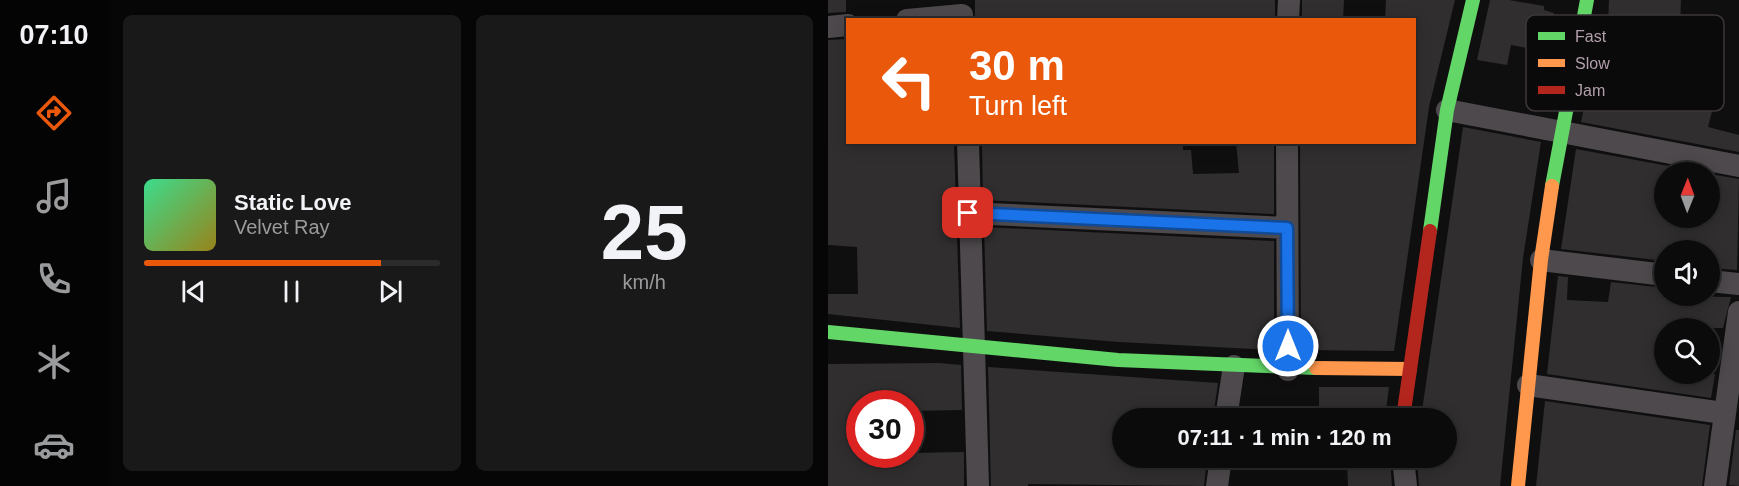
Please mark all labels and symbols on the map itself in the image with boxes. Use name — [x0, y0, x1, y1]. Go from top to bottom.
legend — [1526, 15, 1724, 111]
text: Fast — [1575, 28, 1607, 45]
text: Slow — [1575, 55, 1610, 72]
text: Jam — [1575, 82, 1605, 99]
north arrow — [1654, 162, 1720, 228]
pin — [942, 187, 993, 238]
position arrow — [1256, 314, 1320, 378]
speed limit sign: 30 — [846, 390, 924, 468]

